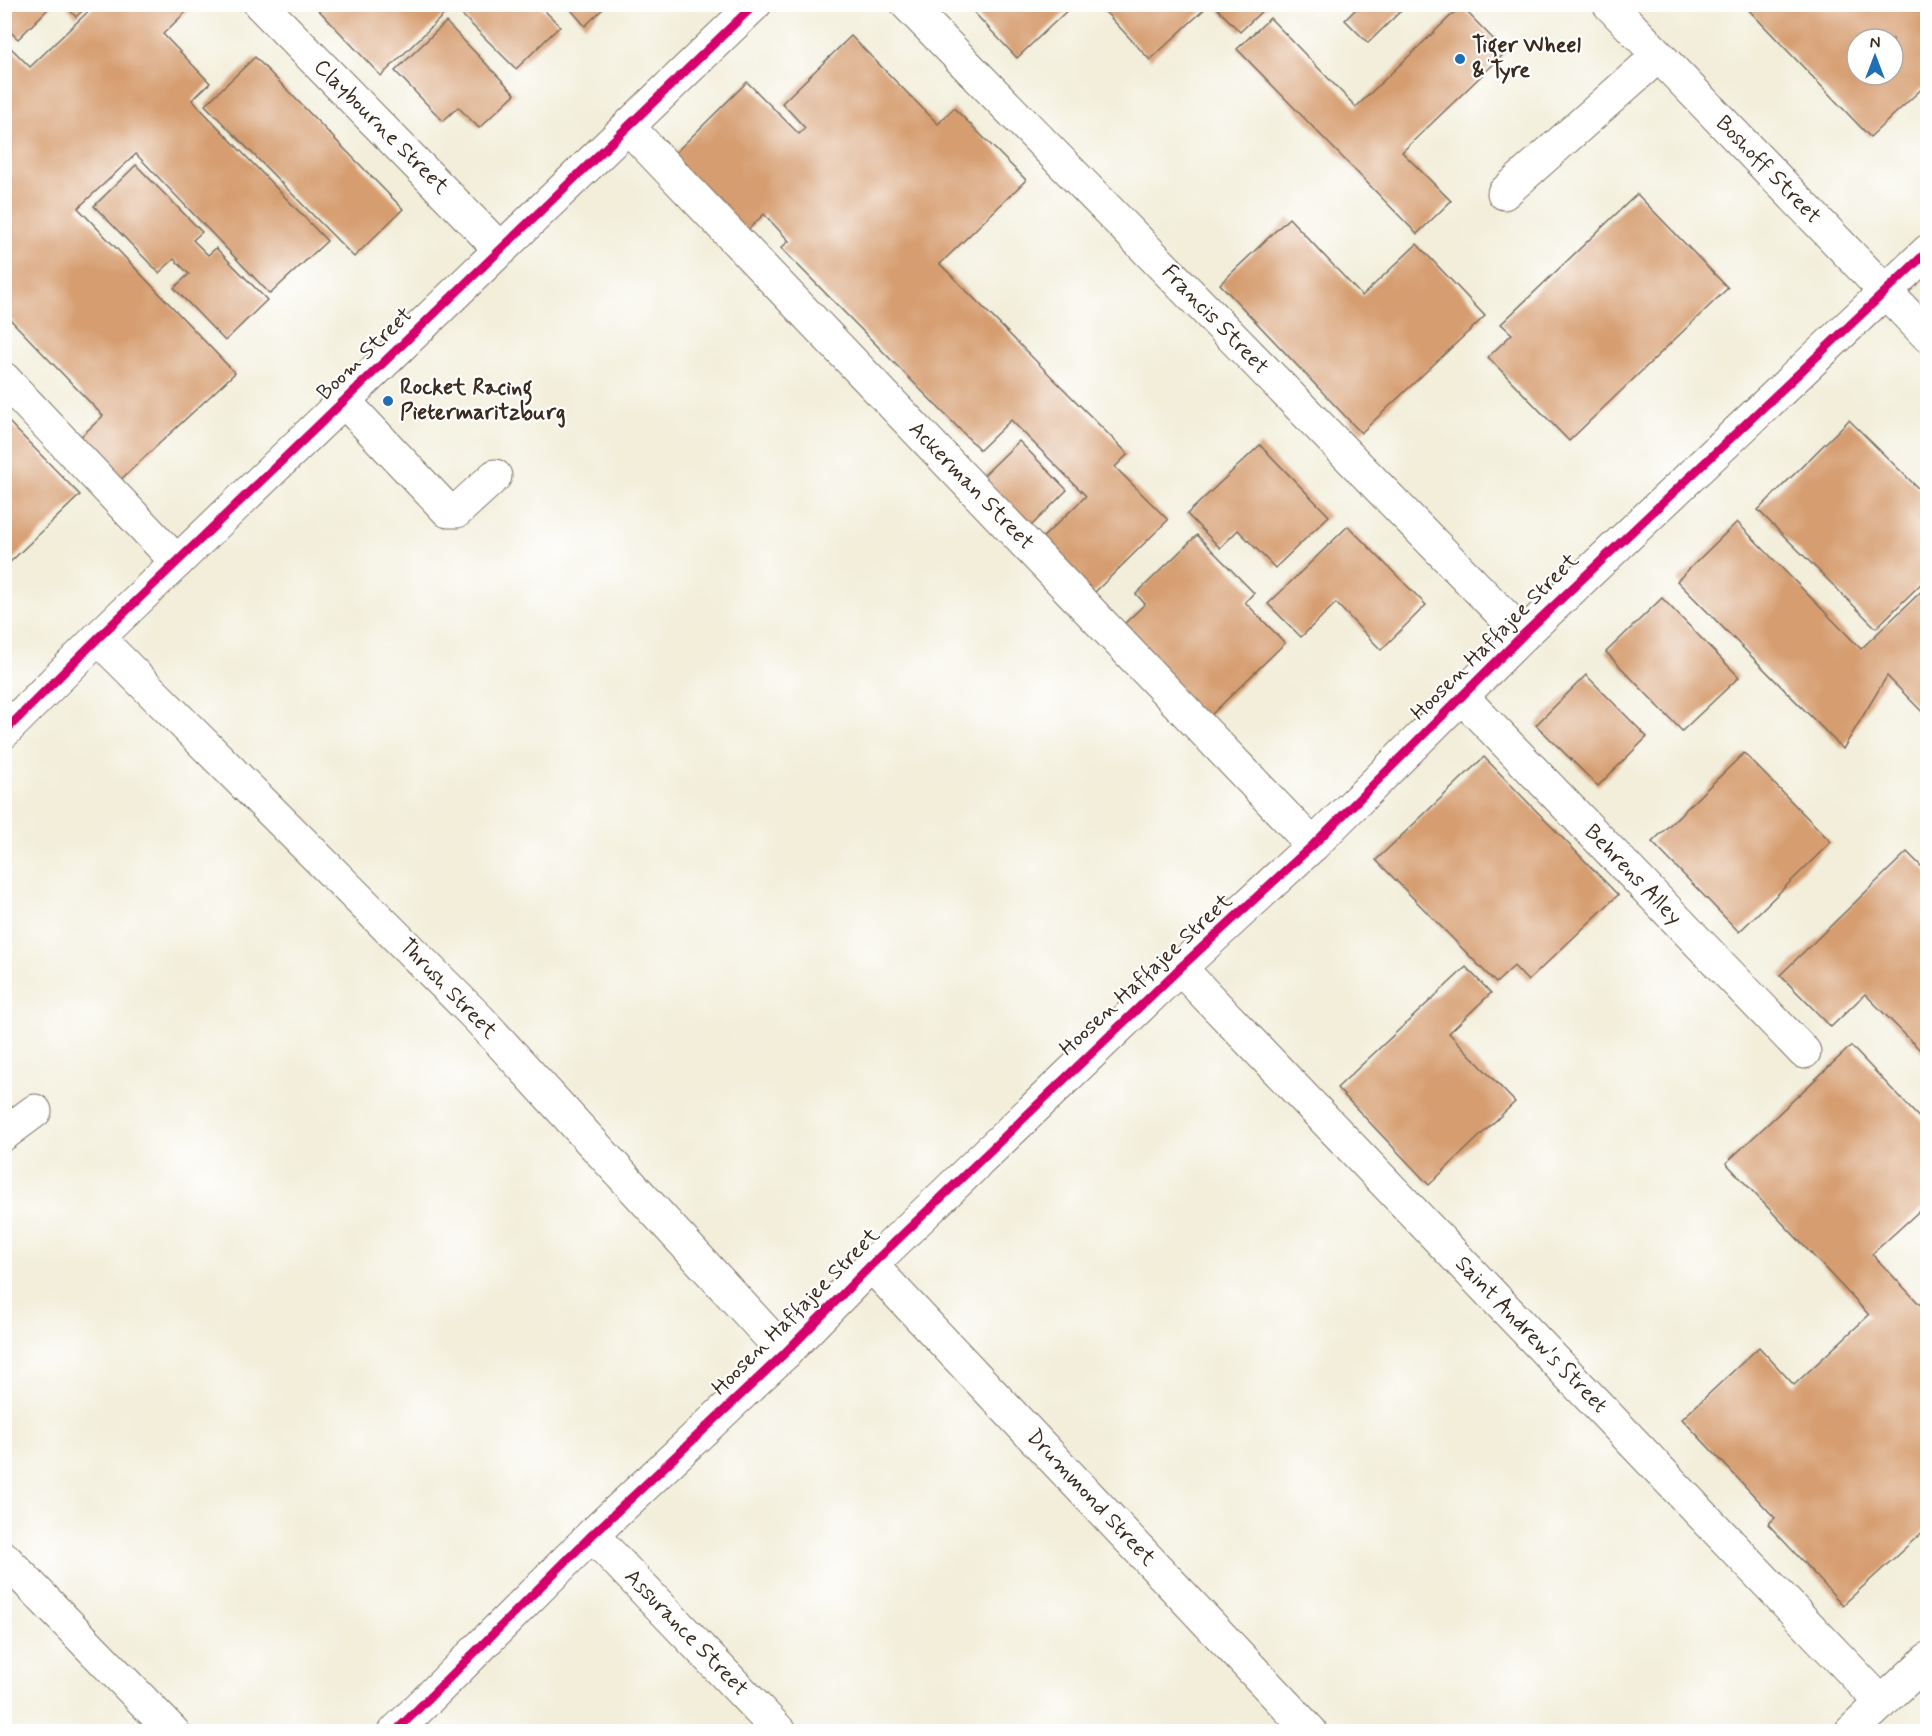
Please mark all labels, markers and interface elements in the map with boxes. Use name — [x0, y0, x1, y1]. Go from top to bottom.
north arrow — [1845, 27, 1905, 87]
place label: Tiger Wheel & Tyre — [1472, 32, 1581, 85]
text: N — [1870, 33, 1880, 54]
marker: Tiger Wheel & Tyre — [1453, 52, 1467, 66]
street label: Claybourne Street — [307, 53, 455, 201]
street label: Boshoff Street — [1709, 110, 1827, 230]
street label: Francis Street — [1155, 259, 1275, 381]
street label: Boom Street — [311, 301, 419, 407]
place label: Rocket Racing Pietermaritzburg — [400, 374, 566, 428]
marker: Rocket Racing Pietermaritzburg — [381, 394, 395, 408]
street label: Ackerman Street — [902, 416, 1040, 556]
street label: Hoosen Haffajee Street — [1405, 547, 1585, 727]
street label: Behrens Alley — [1578, 819, 1688, 931]
street label: Hoosen Haffajee Street — [1054, 887, 1238, 1062]
street label: Thrush Street — [393, 933, 503, 1046]
street label: Hoosen Haffajee Street — [706, 1222, 886, 1402]
street label: Saint Andrew's Street — [1449, 1250, 1613, 1420]
street label: Drummond Street — [1020, 1424, 1162, 1572]
street label: Assurance Street — [618, 1563, 754, 1703]

